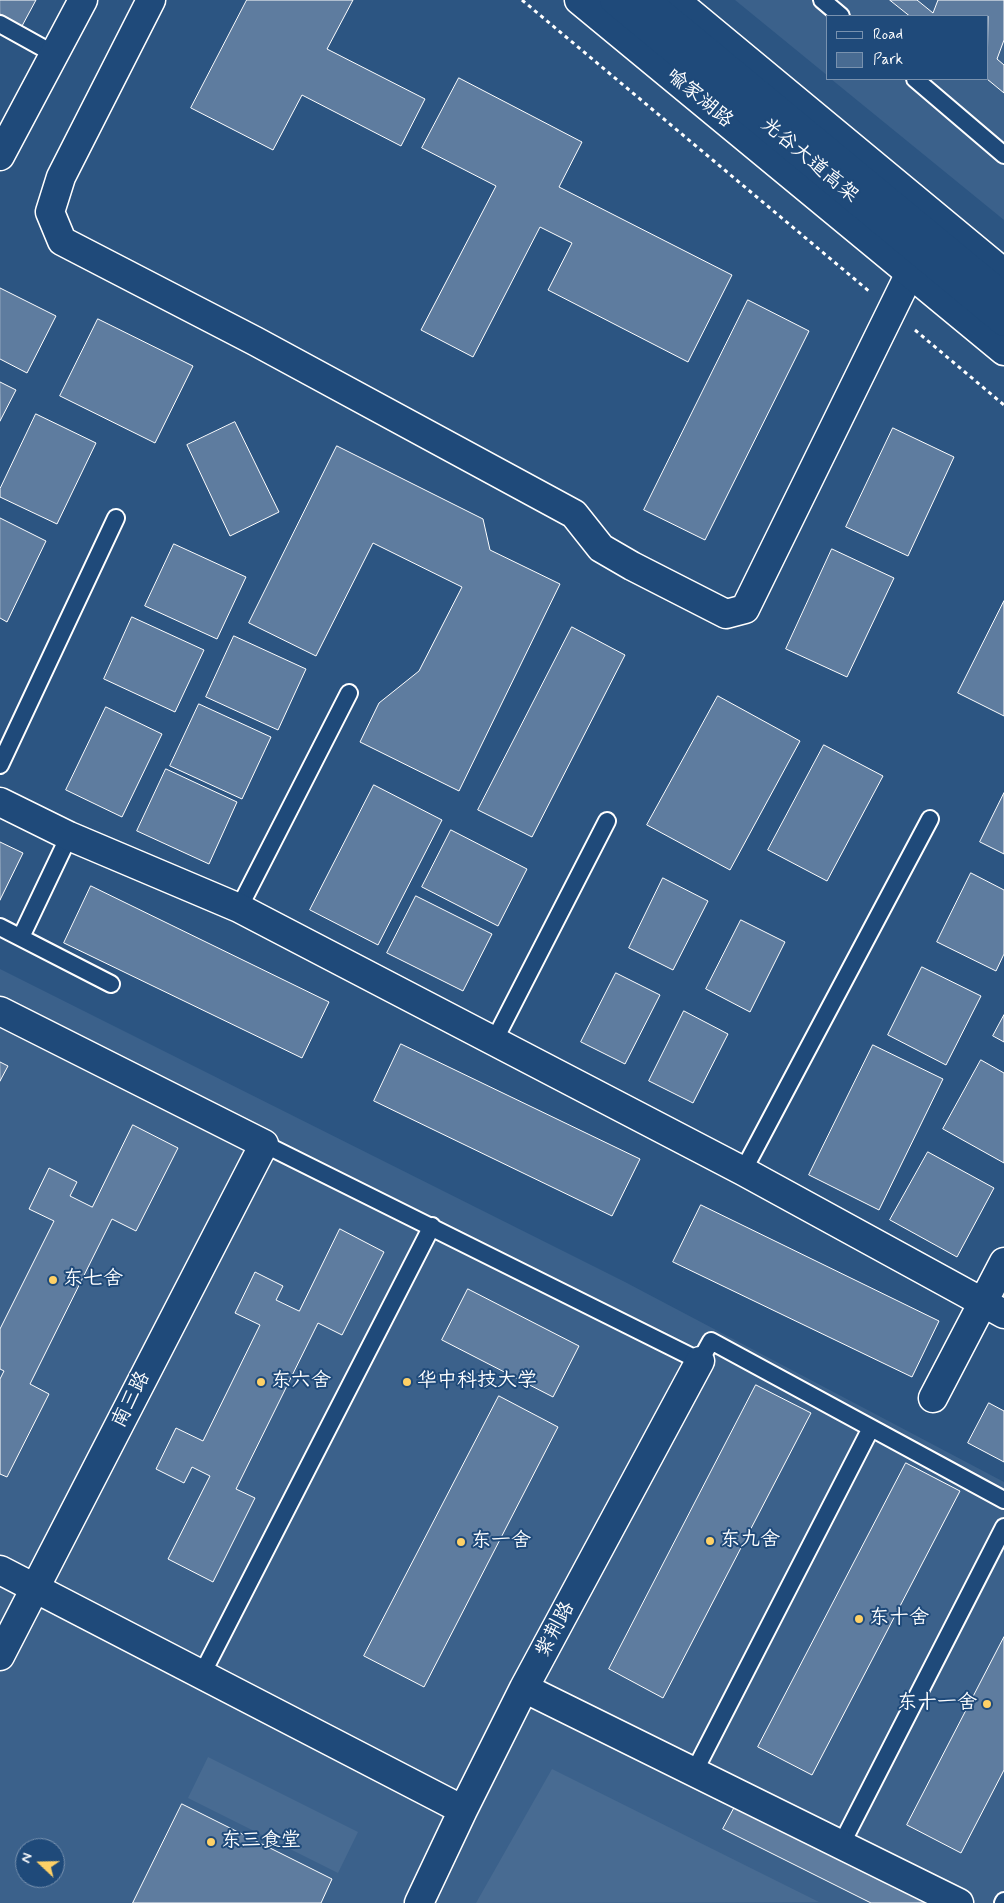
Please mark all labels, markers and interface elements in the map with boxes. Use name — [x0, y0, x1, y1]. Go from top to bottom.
legend — [826, 15, 989, 80]
text: Road — [873, 25, 903, 45]
text: Park — [873, 50, 903, 70]
street label: 喻家湖路 — [661, 64, 737, 134]
street label: 光谷大道高架 — [755, 113, 863, 209]
place label: 东七舍 — [63, 1268, 123, 1292]
marker: 东七舍 — [47, 1274, 59, 1286]
street label: 南三路 — [108, 1368, 156, 1432]
place label: 东六舍 — [271, 1370, 331, 1394]
place label: 华中科技大学 — [417, 1370, 537, 1394]
marker: 东六舍 — [255, 1376, 267, 1388]
marker: 华中科技大学 — [401, 1376, 413, 1388]
place label: 东九舍 — [720, 1529, 780, 1553]
place label: 东一舍 — [471, 1530, 531, 1554]
marker: 东九舍 — [704, 1535, 716, 1547]
marker: 东一舍 — [455, 1536, 467, 1548]
street label: 紫荆路 — [531, 1598, 581, 1662]
place label: 东十舍 — [869, 1607, 929, 1631]
marker: 东十舍 — [853, 1613, 865, 1625]
place label: 东十一舍 — [897, 1692, 977, 1716]
marker: 东十一舍 — [981, 1698, 993, 1710]
place label: 东三食堂 — [221, 1830, 301, 1854]
marker: 东三食堂 — [205, 1836, 217, 1848]
north arrow — [15, 1838, 65, 1888]
text: N — [17, 1850, 37, 1866]

